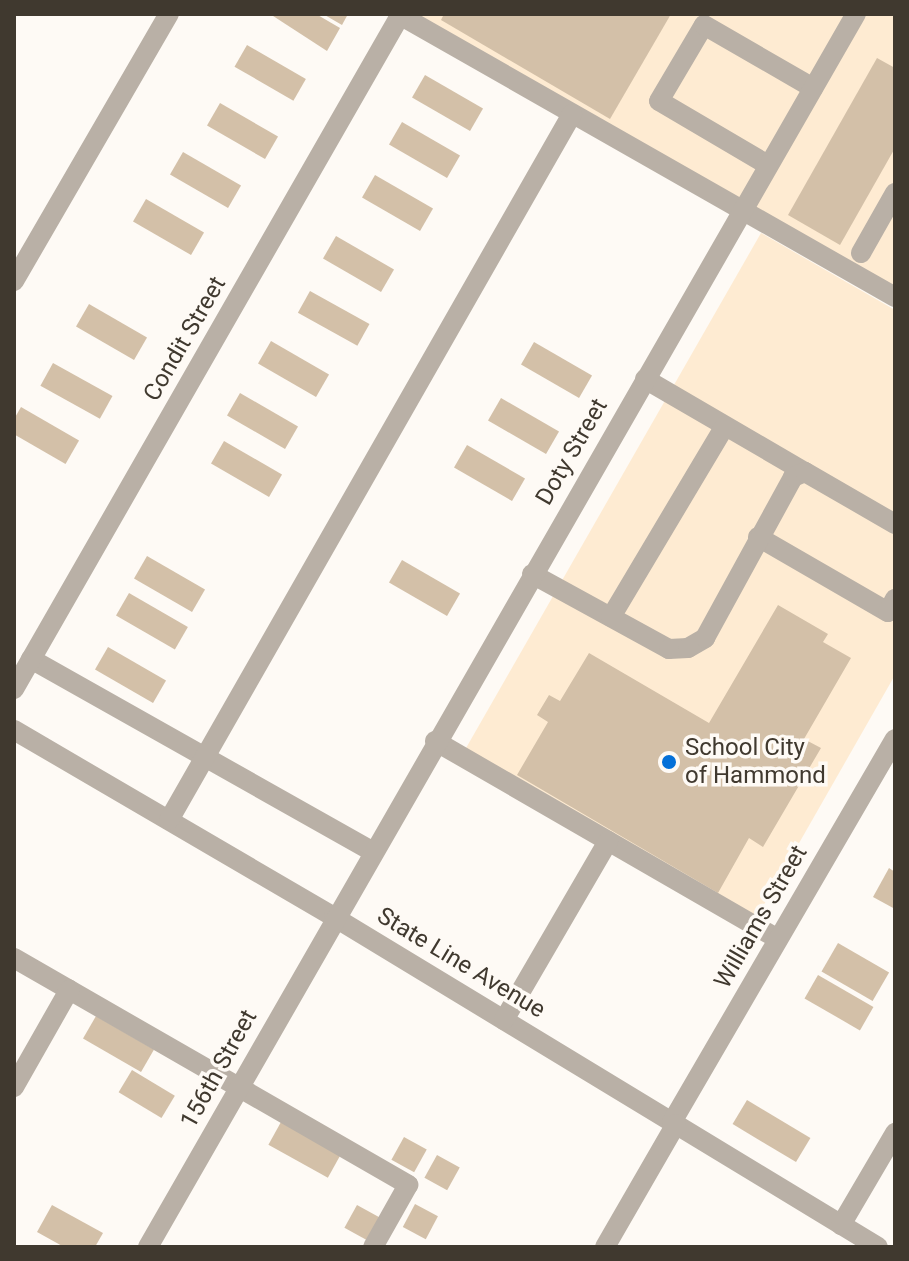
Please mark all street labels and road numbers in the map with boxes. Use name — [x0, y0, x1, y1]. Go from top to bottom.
street label: Condit Street — [138, 272, 232, 406]
street label: Doty Street — [530, 394, 614, 510]
street label: Williams Street — [708, 840, 814, 994]
street label: State Line Avenue — [372, 902, 550, 1024]
street label: 156th Street — [175, 1005, 263, 1133]

